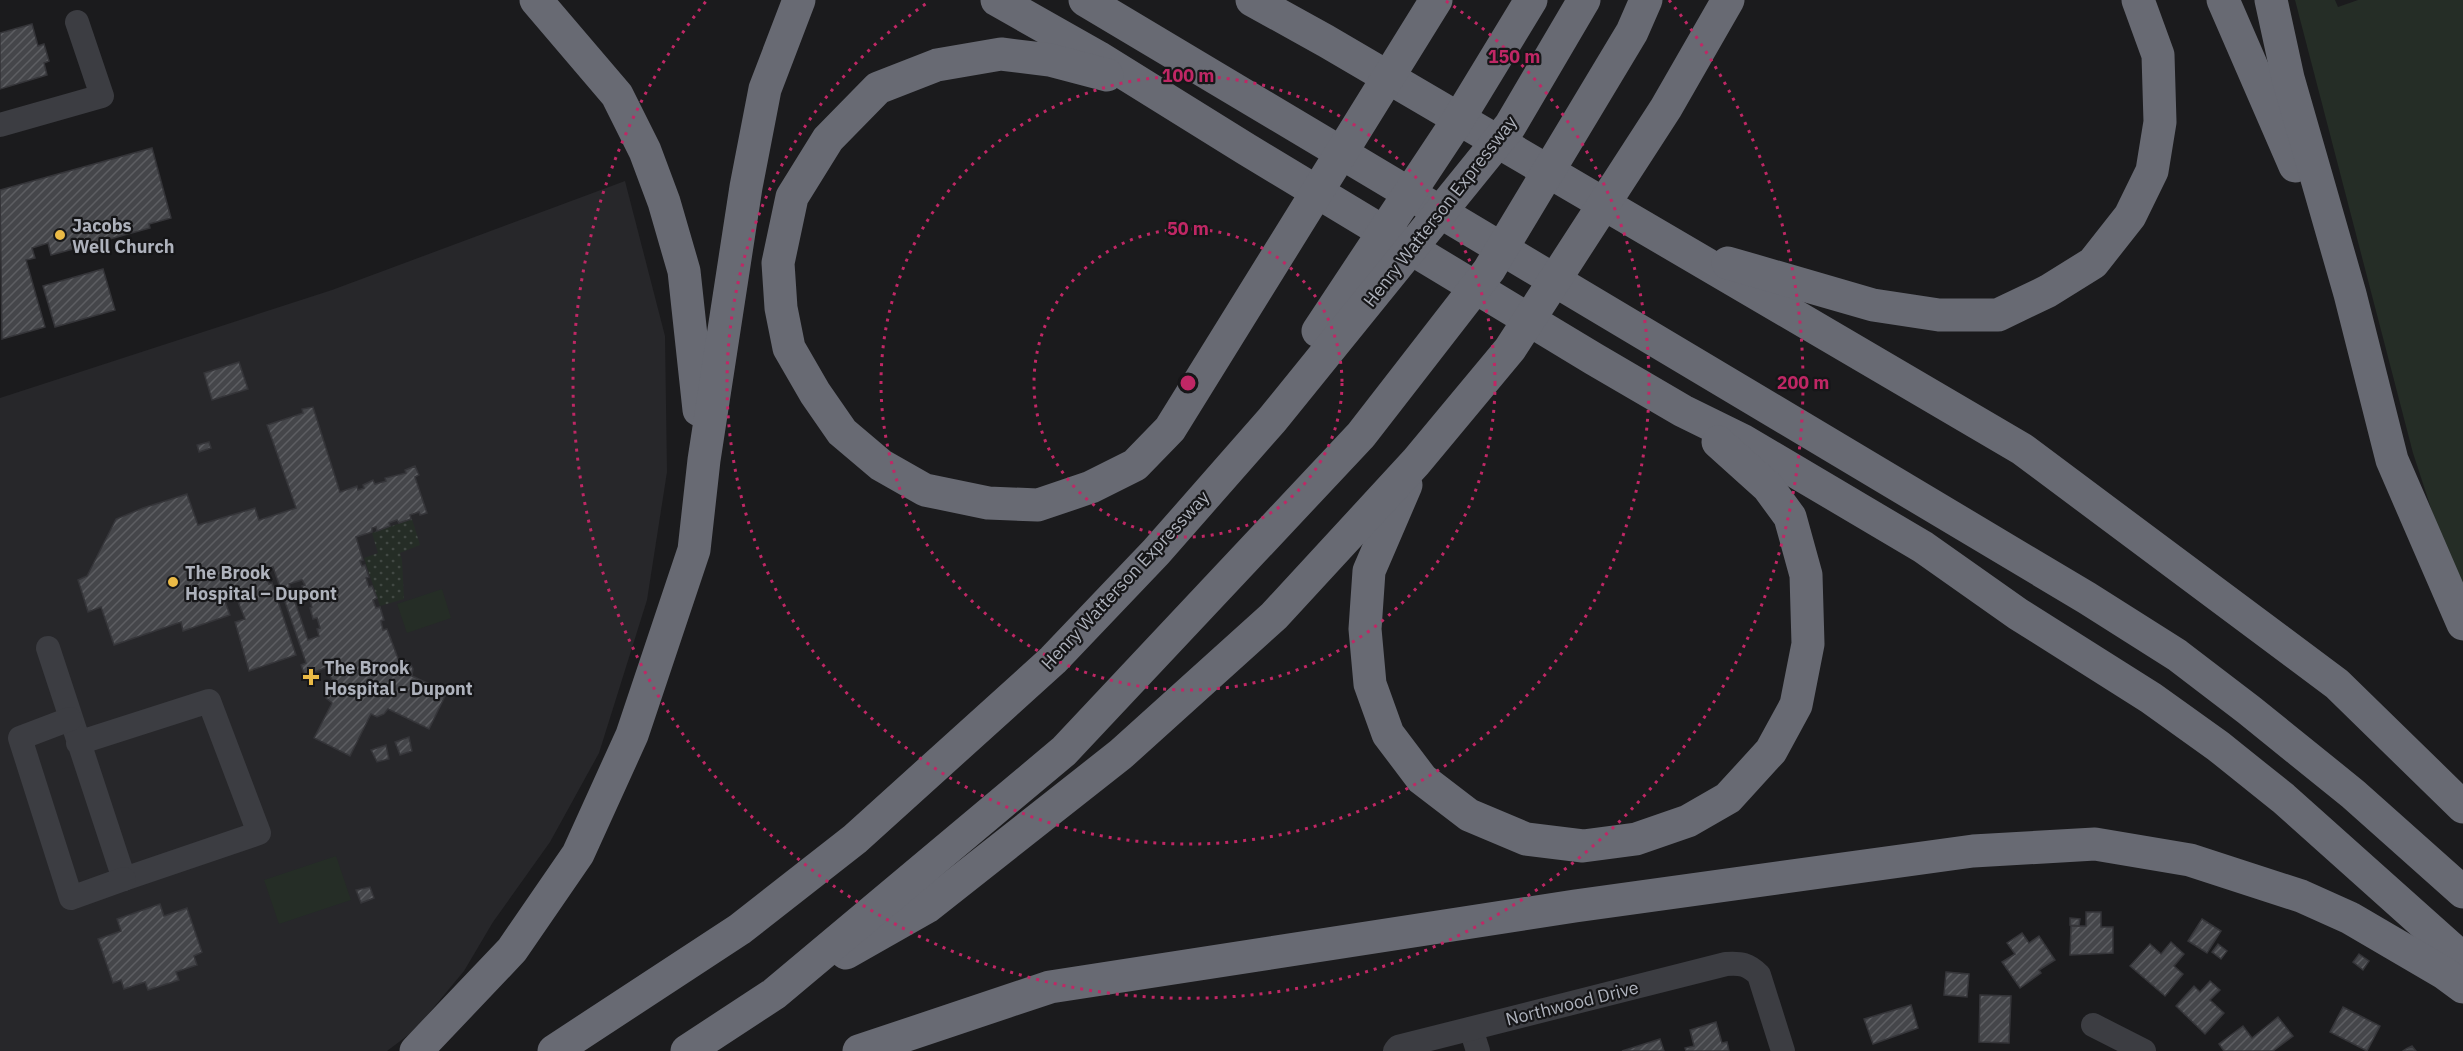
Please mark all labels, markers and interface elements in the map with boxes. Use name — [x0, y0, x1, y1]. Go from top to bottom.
text: 150 m — [1488, 45, 1540, 68]
text: 100 m — [1162, 64, 1214, 87]
street label: Henry Watterson Expressway — [1358, 111, 1522, 311]
place label: Jacobs Well Church — [72, 214, 175, 258]
text: 50 m — [1167, 217, 1209, 240]
marker: Jacobs Well Church — [53, 228, 67, 242]
text: 200 m — [1777, 371, 1829, 394]
centre of rings — [1178, 373, 1198, 393]
street label: Henry Watterson Expressway — [1036, 486, 1214, 674]
place label: The Brook Hospital – Dupont — [185, 561, 337, 605]
marker: The Brook Hospital – Dupont — [166, 575, 180, 589]
place label: The Brook Hospital - Dupont — [324, 656, 473, 700]
marker: The Brook Hospital - Dupont — [302, 668, 320, 686]
street label: Northwood Drive — [1503, 975, 1641, 1031]

